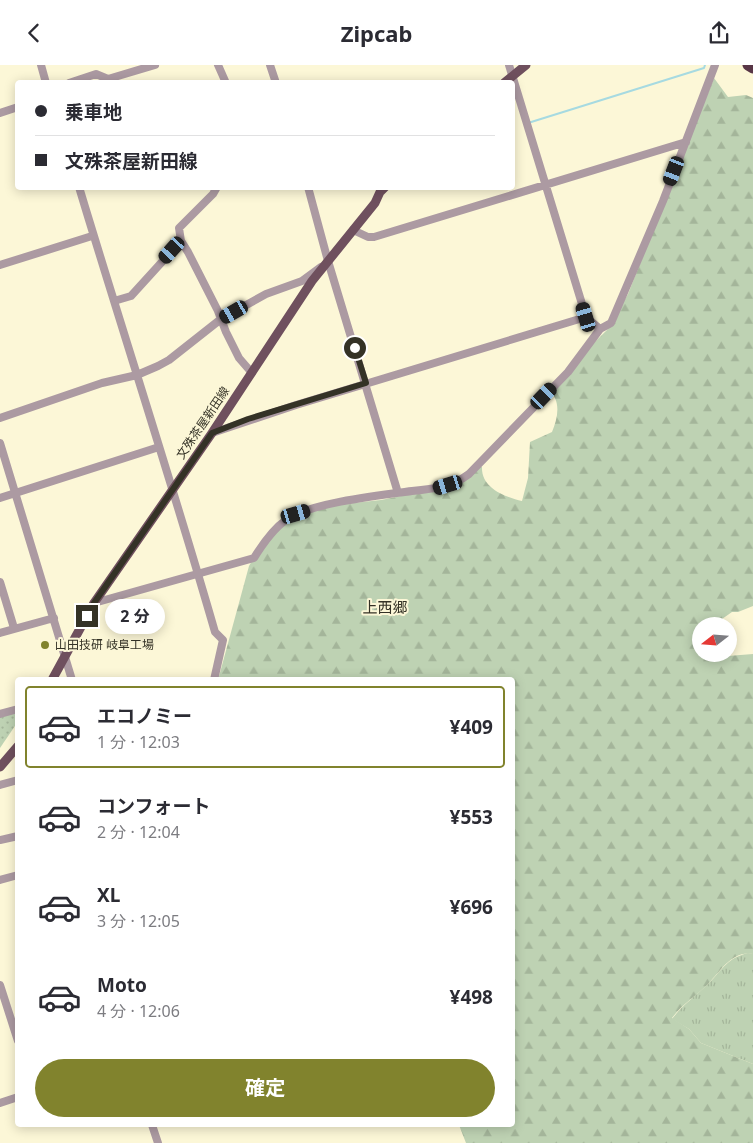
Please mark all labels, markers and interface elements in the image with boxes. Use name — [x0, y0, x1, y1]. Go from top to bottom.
text: Zipcab — [341, 18, 412, 48]
icon: back — [20, 19, 48, 47]
icon: share — [705, 19, 733, 47]
text: 乗車地 — [65, 99, 122, 125]
text: 文殊茶屋新田線 — [65, 148, 198, 174]
car — [661, 154, 686, 188]
car — [156, 234, 187, 266]
car — [217, 298, 250, 326]
car — [574, 300, 597, 334]
route start — [344, 337, 366, 359]
car — [528, 380, 559, 412]
street label: 文殊茶屋新田線 — [172, 383, 233, 462]
car — [431, 473, 464, 497]
car — [279, 503, 312, 525]
district label: 上西郷 — [362, 597, 408, 617]
callout: 2 分 — [104, 599, 164, 633]
route end — [76, 605, 98, 627]
text: 2 分 — [120, 605, 150, 627]
north arrow — [692, 617, 738, 663]
map controls — [692, 617, 737, 662]
place label: 山田技研 岐阜工場 — [55, 636, 154, 653]
marker: 山田技研 岐阜工場 — [39, 639, 51, 651]
text: エコノミー — [97, 703, 192, 729]
icon: car — [37, 705, 82, 750]
text: ¥409 — [450, 714, 493, 740]
text: 1 分 · 12:03 — [97, 731, 180, 753]
text: コンフォート — [97, 793, 210, 819]
icon: car — [37, 795, 82, 840]
text: ¥553 — [450, 804, 493, 830]
text: 2 分 · 12:04 — [97, 821, 180, 843]
text: XL — [97, 882, 120, 908]
icon: car — [37, 885, 82, 930]
text: ¥696 — [450, 894, 493, 920]
text: 3 分 · 12:05 — [97, 910, 180, 932]
text: Moto — [97, 972, 147, 998]
icon: car — [37, 975, 82, 1020]
text: ¥498 — [450, 984, 493, 1010]
text: 4 分 · 12:06 — [97, 1000, 180, 1022]
button: 確定 — [35, 1059, 495, 1117]

